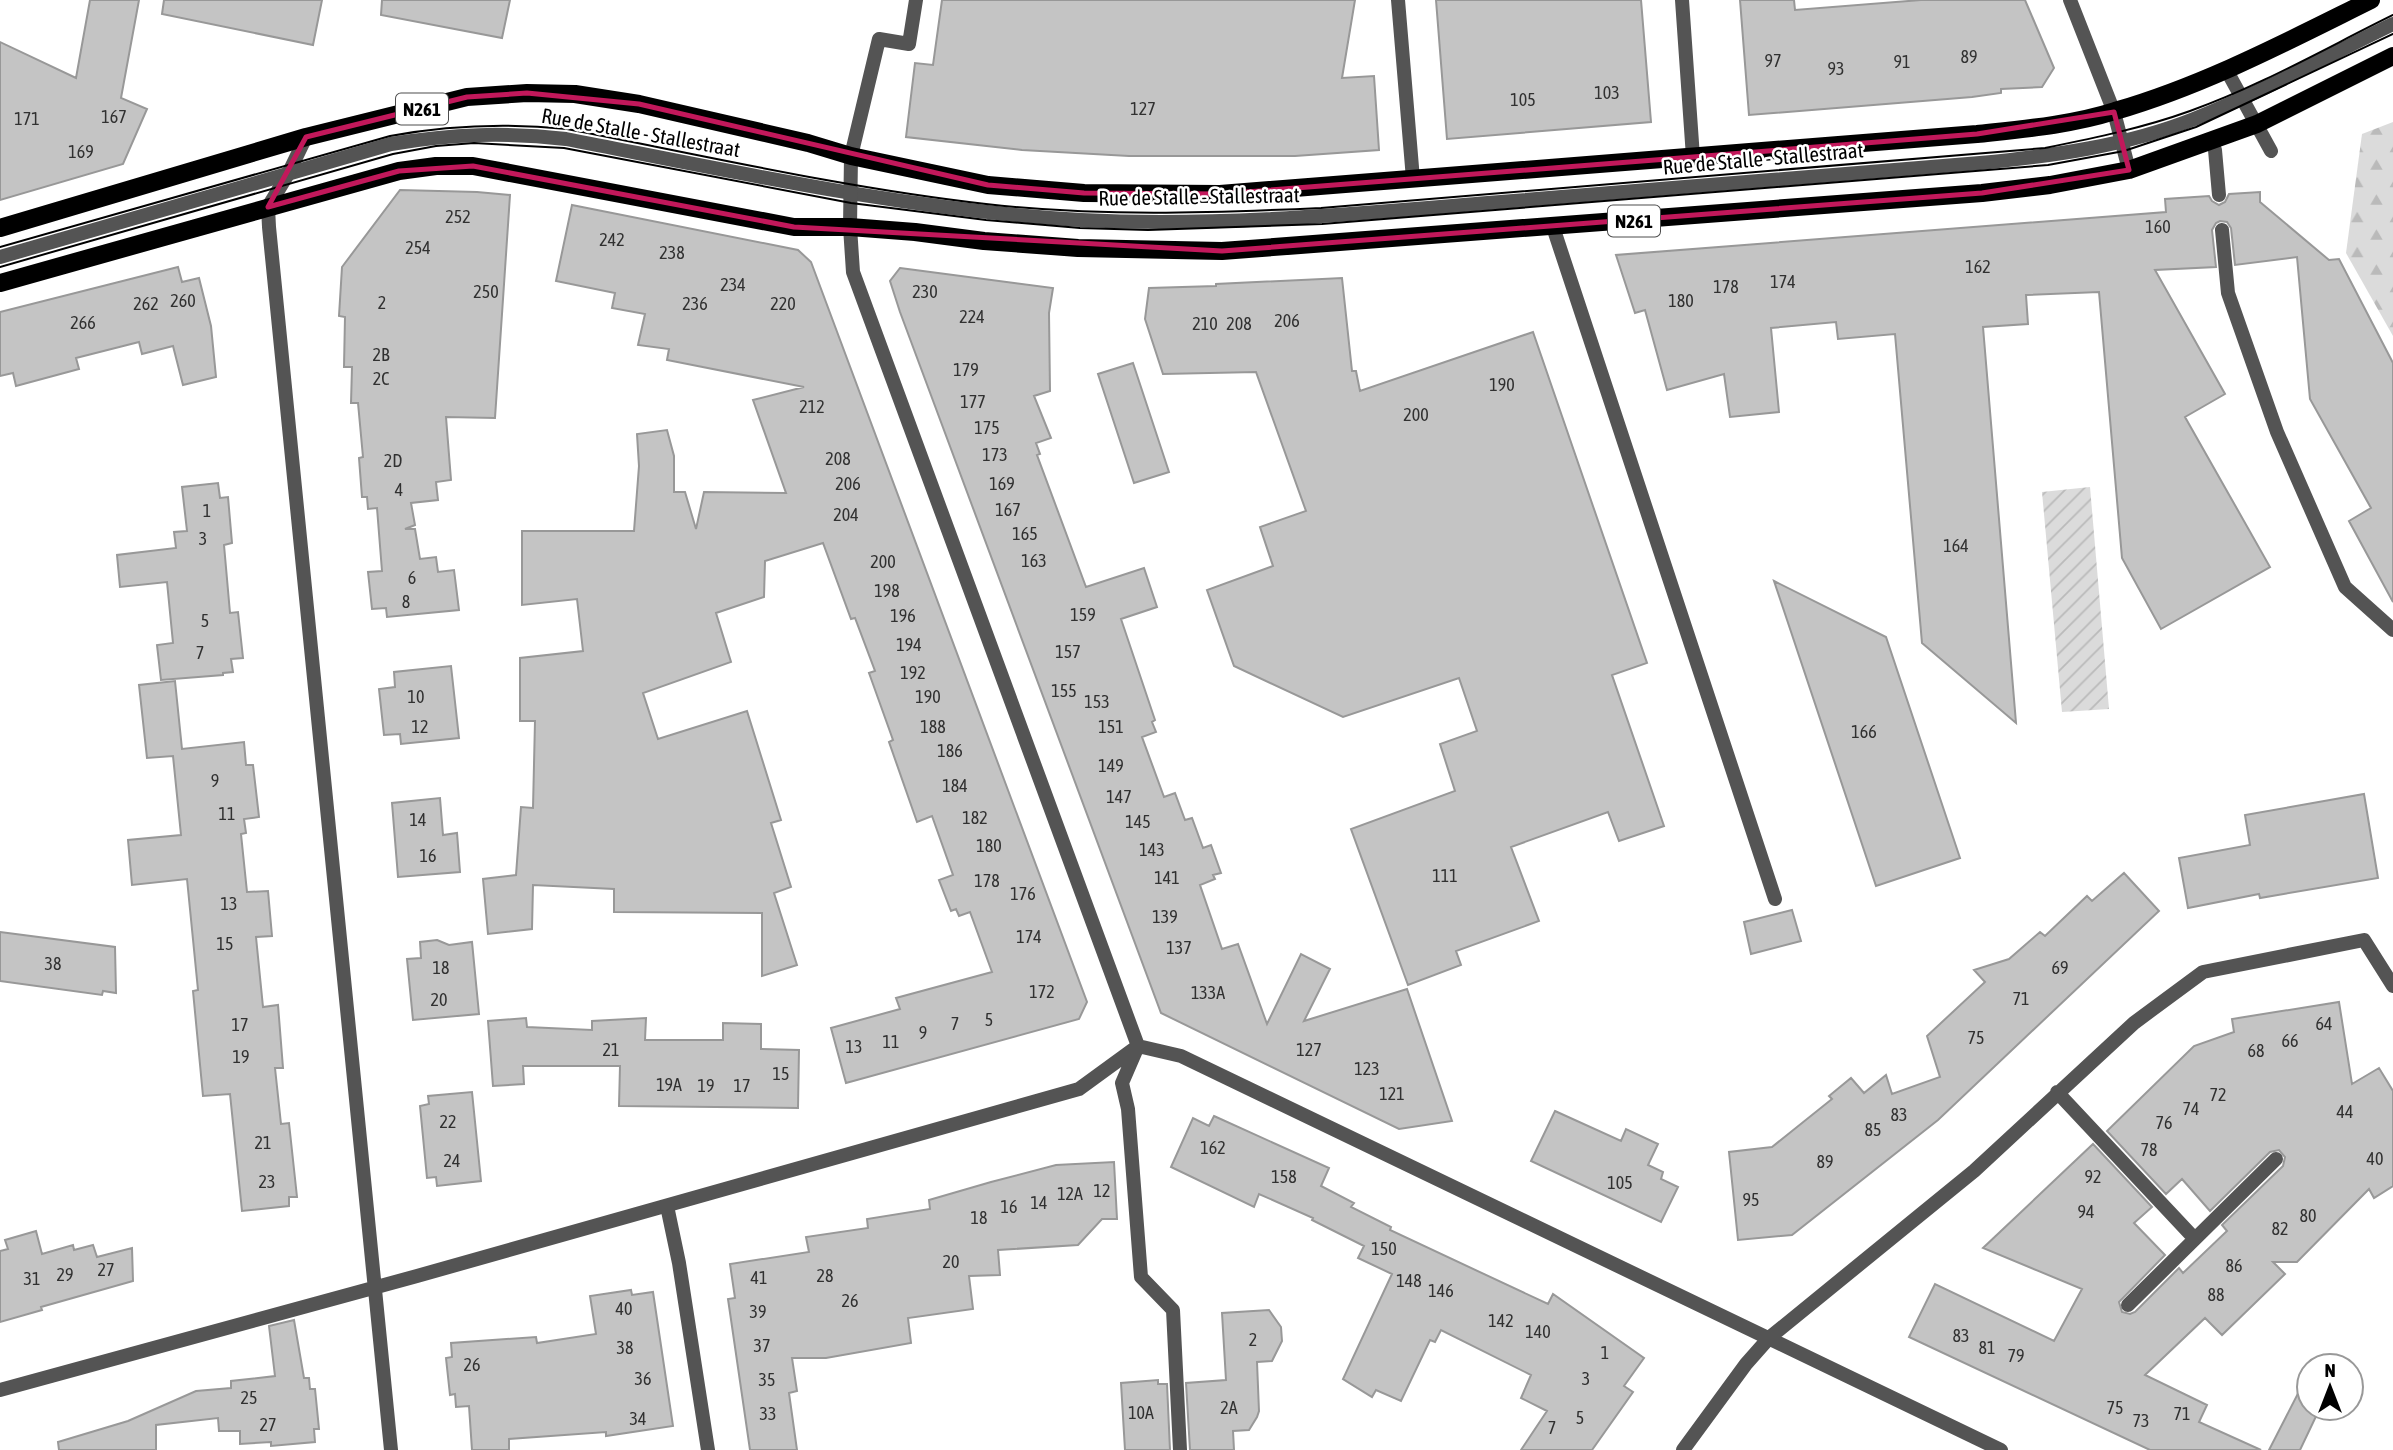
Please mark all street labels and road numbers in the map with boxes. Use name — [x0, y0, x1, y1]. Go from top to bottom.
road number: N261 — [396, 94, 448, 124]
street label: Rue de Stalle - Stallestraat — [540, 103, 742, 161]
street label: Rue de Stalle - Stallestraat — [1662, 137, 1864, 179]
street label: Rue de Stalle - Stallestraat — [1098, 182, 1300, 210]
road number: N261 — [1608, 206, 1660, 236]

